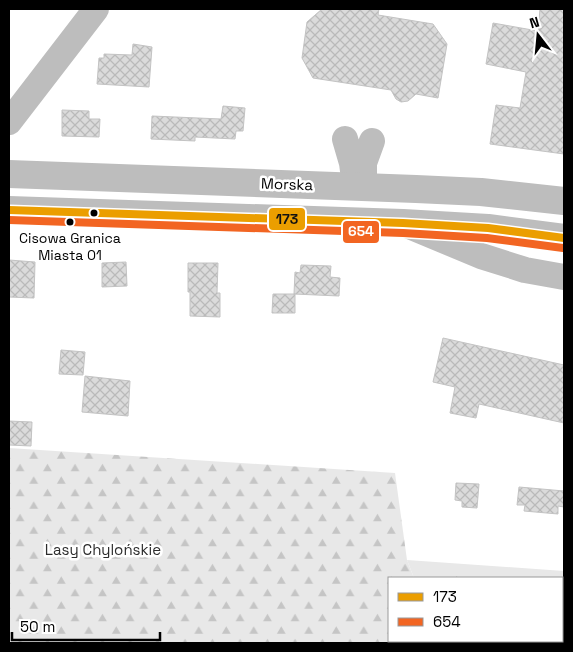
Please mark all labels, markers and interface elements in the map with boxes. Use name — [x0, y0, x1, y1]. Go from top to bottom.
north arrow — [513, 10, 563, 60]
text: N — [527, 13, 541, 32]
street label: Morska — [261, 174, 314, 194]
line badge: 173 — [268, 207, 306, 231]
unlabelled marker — [89, 208, 99, 218]
text: 173 — [276, 210, 298, 228]
marker: Cisowa Granica Miasta 01 — [65, 217, 75, 227]
line badge: 654 — [342, 220, 380, 244]
text: 654 — [348, 222, 374, 240]
place label: Cisowa Granica Miasta 01 — [19, 229, 121, 264]
park label: Lasy Chylońskie — [45, 540, 161, 559]
legend — [388, 577, 563, 642]
text: 173 — [433, 587, 457, 606]
scale bar — [12, 610, 160, 642]
text: 654 — [433, 612, 461, 631]
text: 50 m — [20, 617, 55, 636]

